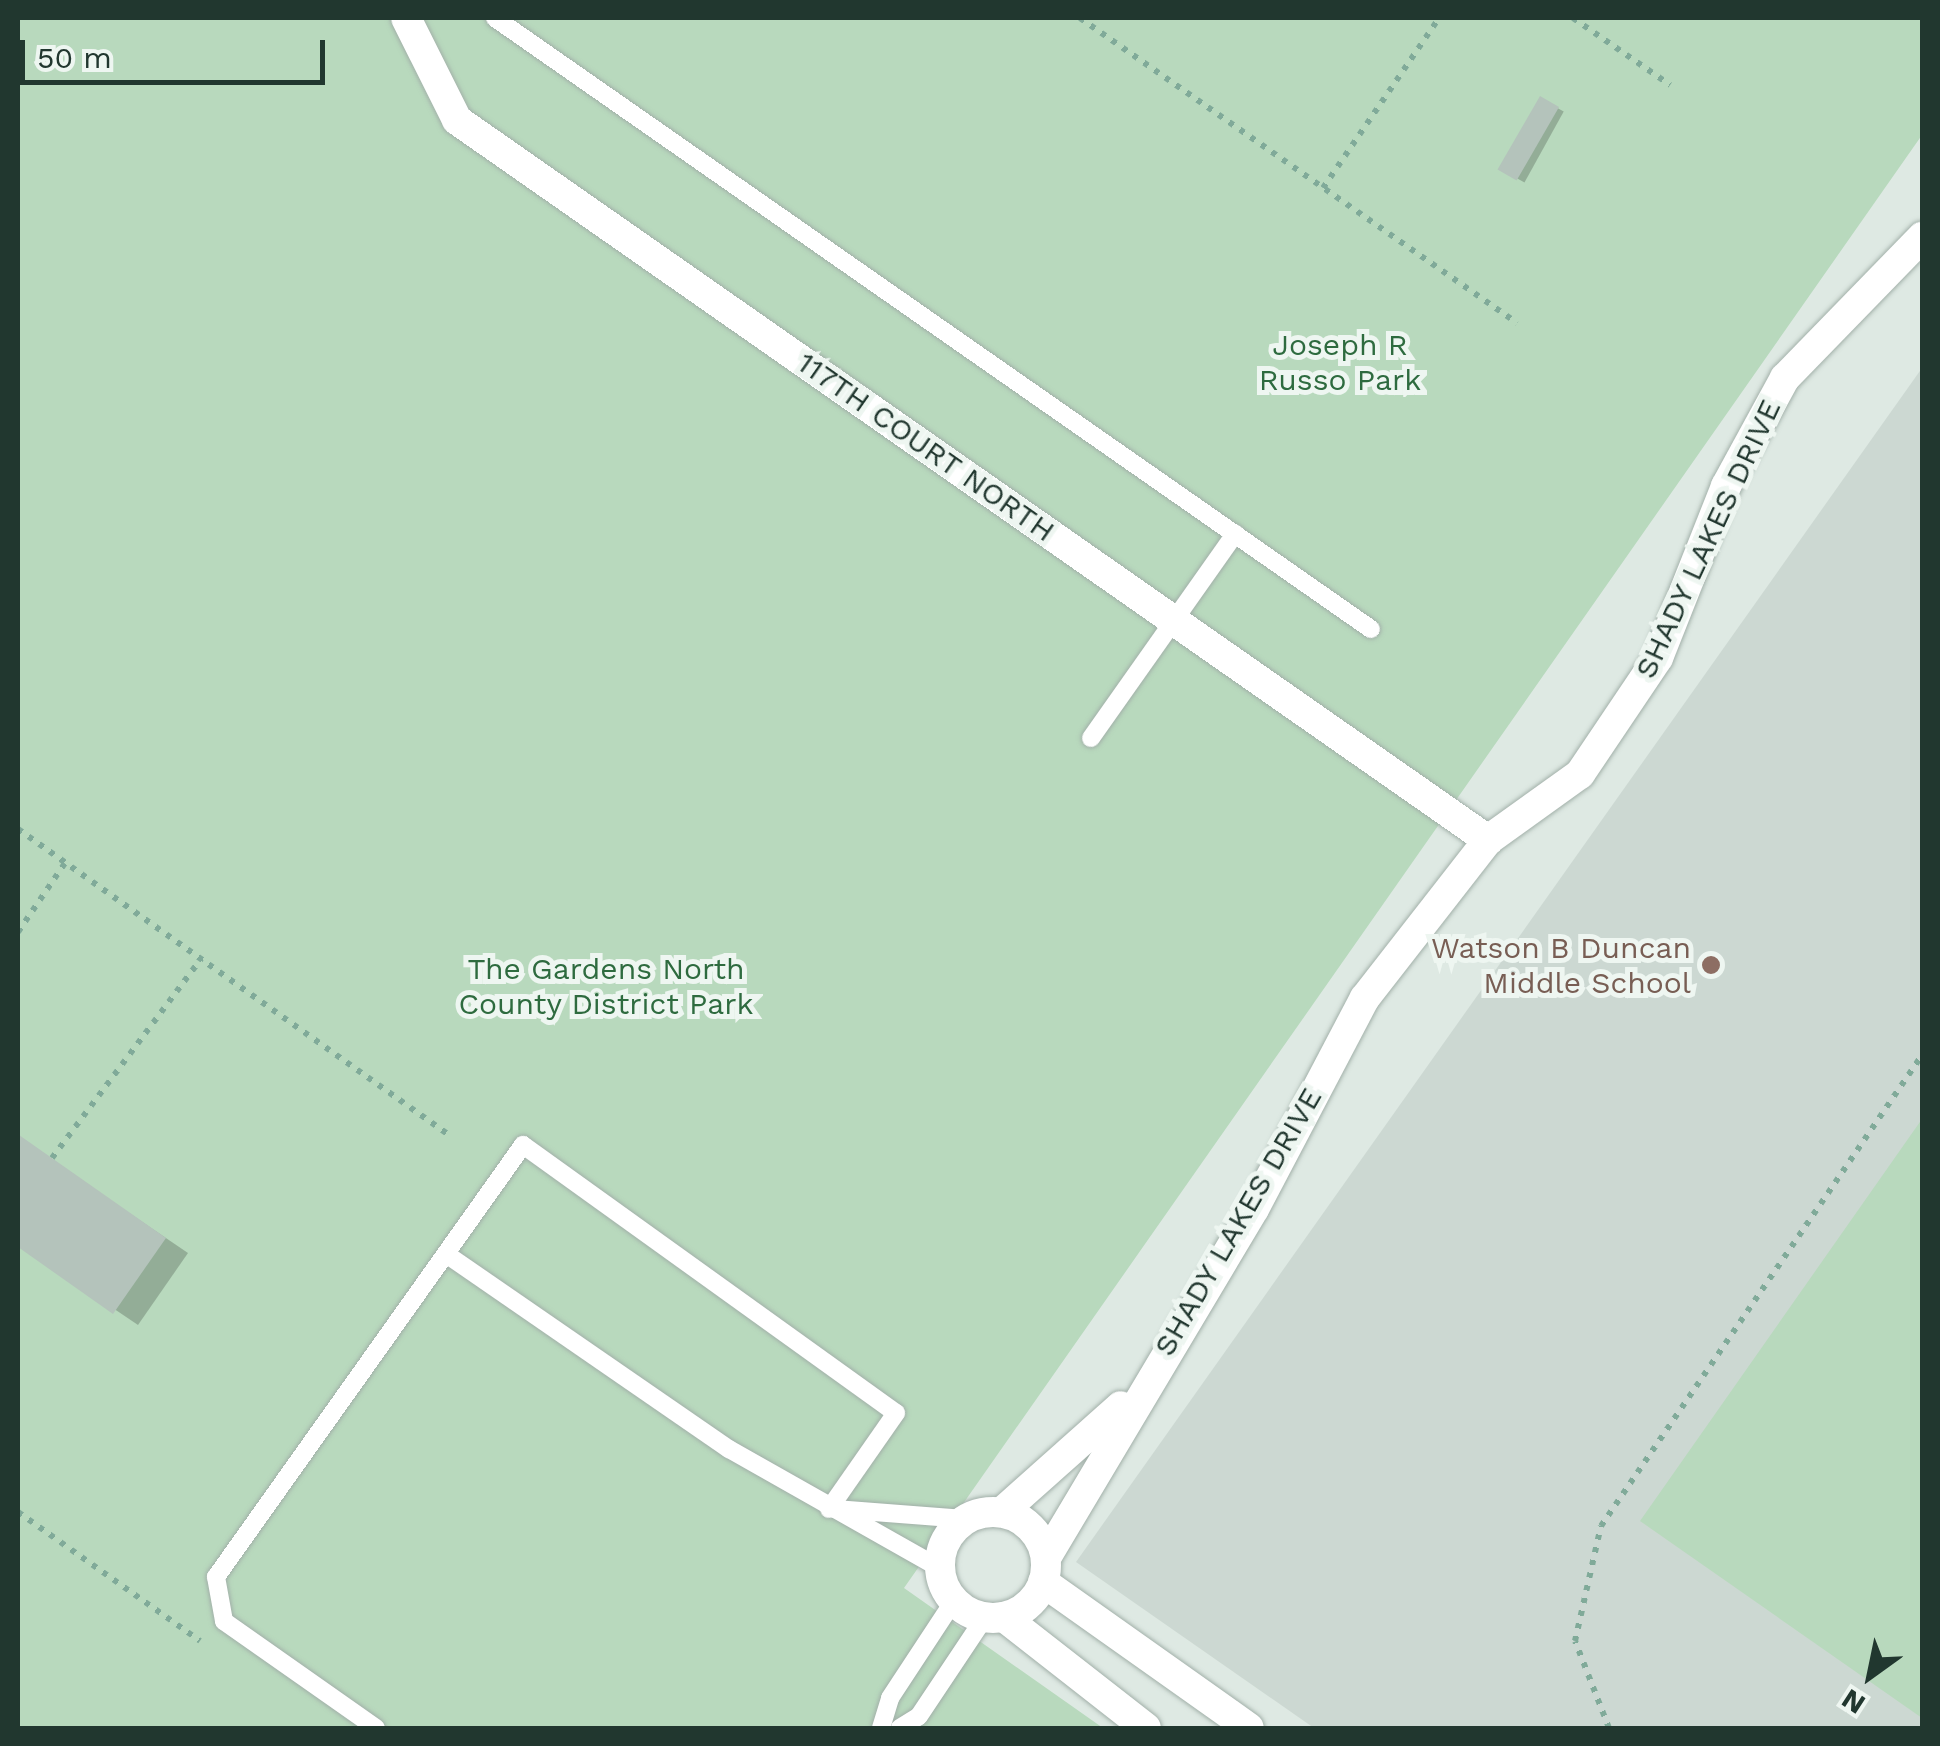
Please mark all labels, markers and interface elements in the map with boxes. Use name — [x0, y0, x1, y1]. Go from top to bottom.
scale bar — [25, 20, 330, 82]
text: 50 m — [37, 40, 112, 75]
park label: Joseph R Russo Park — [1259, 327, 1421, 398]
street label: 117TH COURT NORTH — [790, 344, 1062, 550]
street label: SHADY LAKES DRIVE — [1627, 393, 1789, 685]
place label: Watson B Duncan Middle School — [1431, 930, 1691, 1000]
park label: The Gardens North County District Park — [458, 951, 754, 1022]
marker: Watson B Duncan Middle School — [1700, 954, 1722, 976]
street label: SHADY LAKES DRIVE — [1146, 1081, 1330, 1363]
north arrow — [1820, 1626, 1920, 1726]
text: N — [1836, 1682, 1871, 1721]

